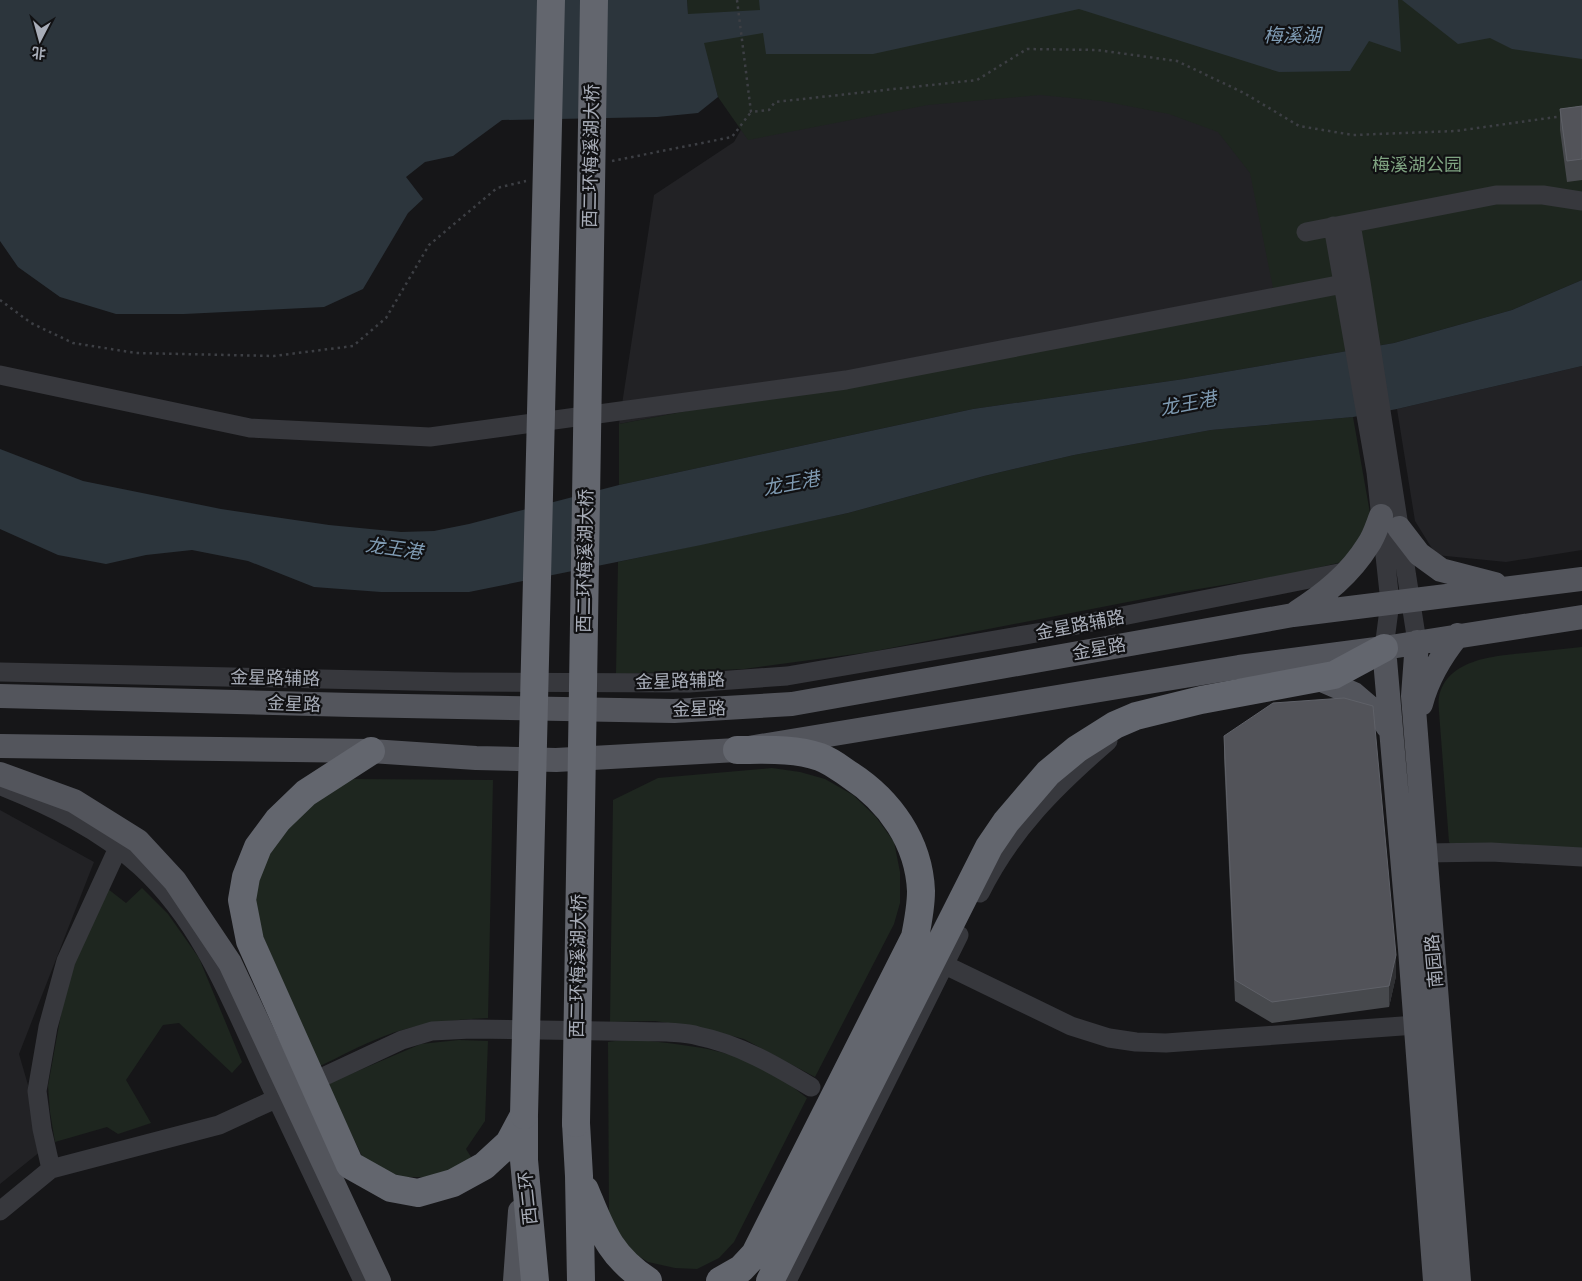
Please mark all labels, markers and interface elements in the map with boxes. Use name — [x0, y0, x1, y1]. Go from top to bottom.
north arrow — [15, 15, 65, 65]
water label: 梅溪湖 — [1263, 23, 1323, 46]
text: 北 — [31, 44, 46, 63]
street label: 西二环梅溪湖大桥 — [578, 84, 602, 228]
park label: 梅溪湖公园 — [1372, 153, 1462, 175]
water label: 龙王港 — [1158, 385, 1221, 419]
water label: 龙王港 — [761, 465, 824, 499]
street label: 西二环梅溪湖大桥 — [572, 489, 596, 633]
water label: 龙王港 — [364, 532, 427, 563]
street label: 金星路辅路 — [1034, 605, 1126, 643]
street label: 金星路 — [1070, 632, 1127, 664]
street label: 金星路辅路 — [230, 665, 320, 689]
street label: 金星路辅路 — [635, 667, 725, 693]
street label: 金星路 — [267, 691, 321, 715]
street label: 金星路 — [672, 696, 726, 720]
street label: 西二环梅溪湖大桥 — [565, 894, 589, 1038]
street label: 南园路 — [1420, 933, 1446, 989]
street label: 西二环 — [513, 1170, 541, 1226]

